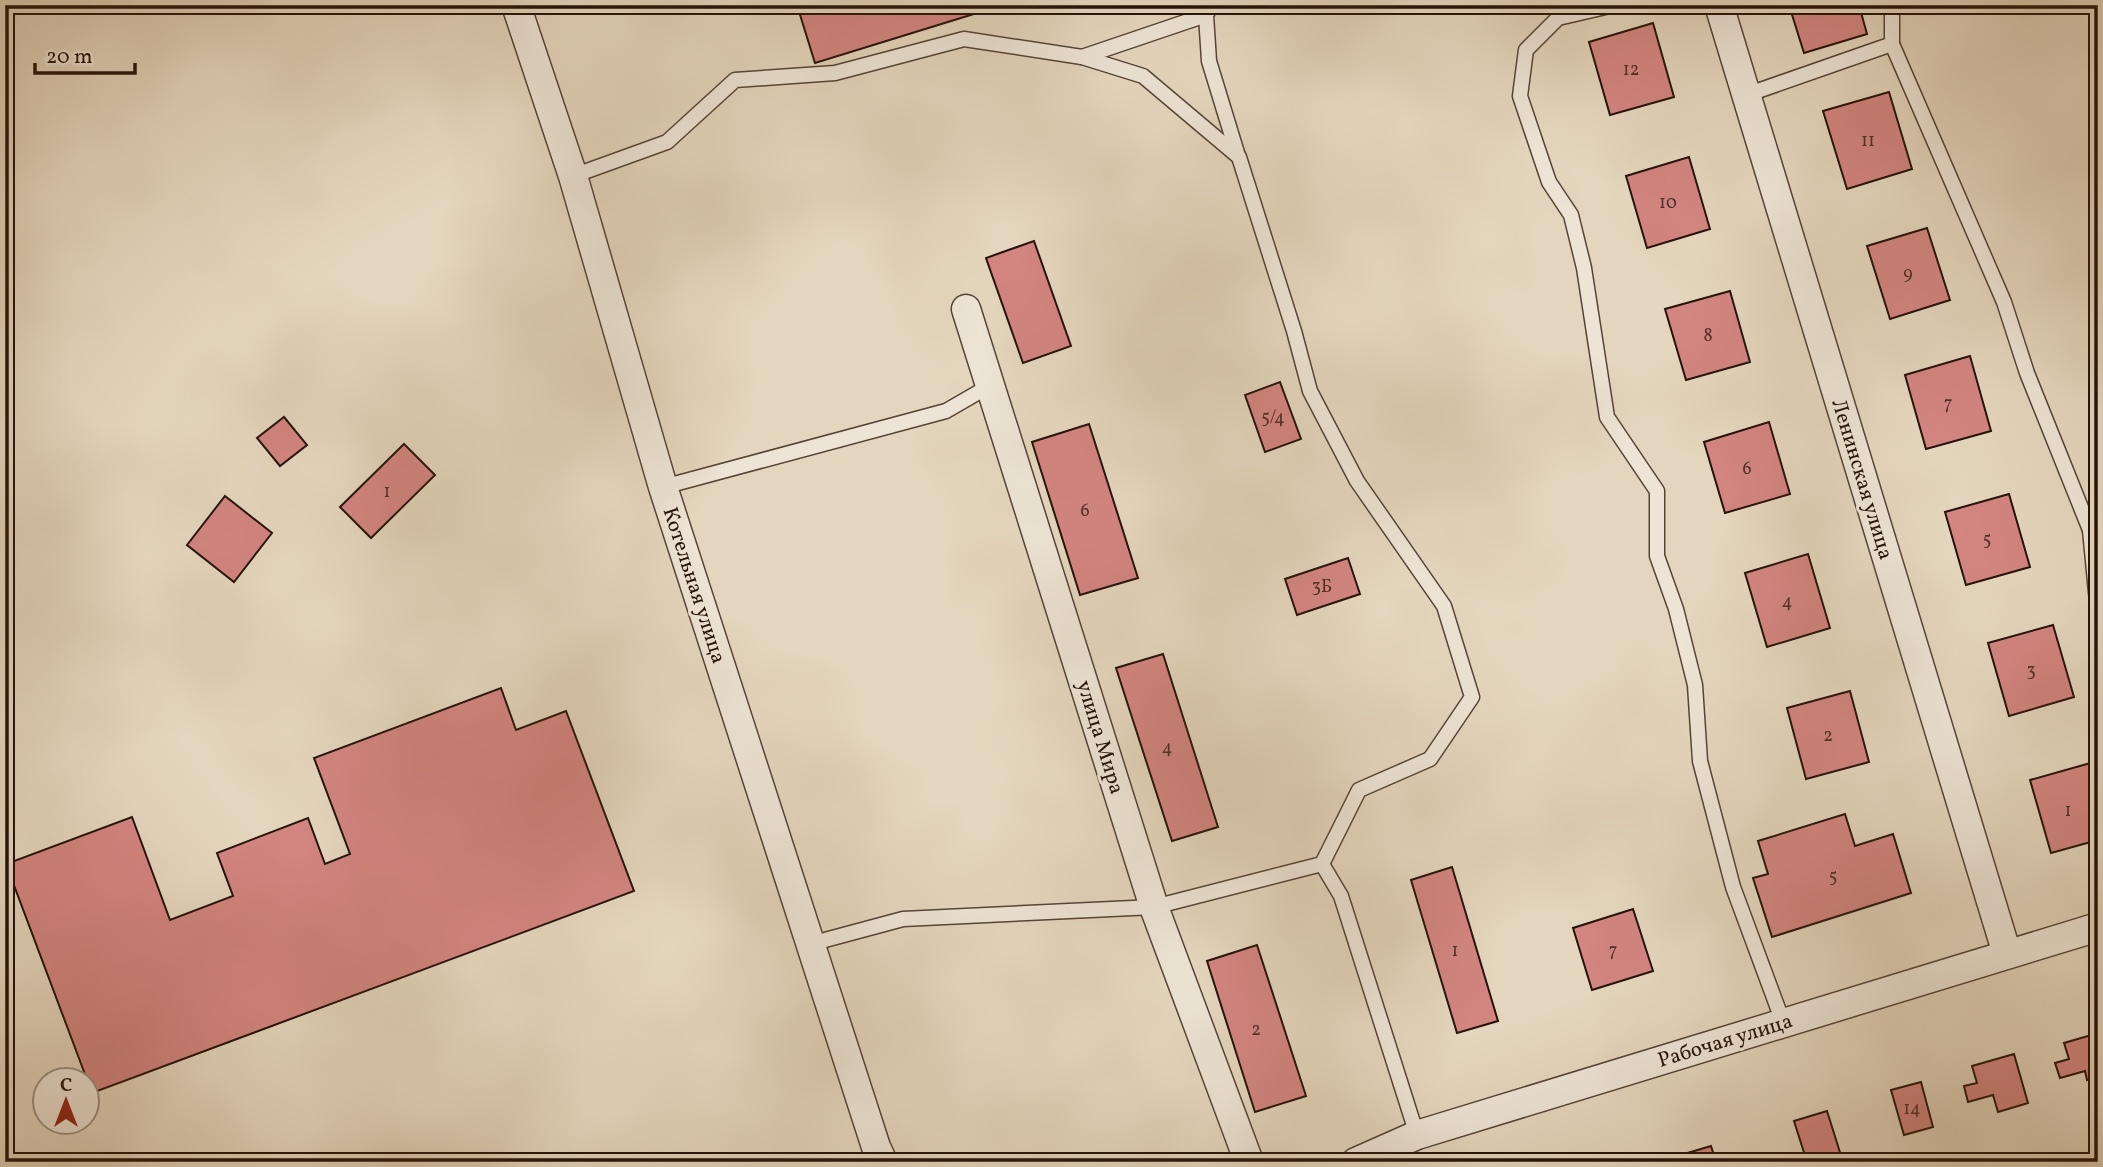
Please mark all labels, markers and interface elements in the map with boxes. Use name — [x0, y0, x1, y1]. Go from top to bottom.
scale bar — [35, 32, 135, 76]
text: 20 m — [46, 43, 92, 72]
house number: 12 — [1623, 58, 1639, 83]
house number: 11 — [1861, 129, 1875, 154]
house number: 10 — [1659, 191, 1677, 216]
house number: 9 — [1903, 262, 1913, 287]
house number: 8 — [1703, 324, 1713, 349]
house number: 7 — [1944, 392, 1952, 417]
street label: Ленинская улица — [1823, 396, 1900, 563]
house number: 5/4 — [1261, 406, 1285, 431]
house number: 6 — [1742, 457, 1752, 482]
house number: 1 — [384, 480, 390, 505]
house number: 6 — [1080, 499, 1090, 524]
street label: Котельная улица — [655, 504, 733, 667]
house number: 5 — [1983, 528, 1991, 553]
house number: 3Б — [1312, 575, 1332, 600]
house number: 4 — [1782, 590, 1792, 615]
house number: 3 — [2026, 659, 2036, 684]
street label: улица Мира — [1069, 677, 1131, 798]
house number: 2 — [1823, 724, 1833, 749]
house number: 4 — [1162, 736, 1172, 761]
house number: 1 — [2065, 799, 2071, 824]
house number: 5 — [1829, 865, 1837, 890]
house number: 1 — [1452, 939, 1458, 964]
house number: 7 — [1609, 939, 1617, 964]
street label: Рабочая улица — [1654, 1007, 1796, 1076]
house number: 2 — [1251, 1018, 1261, 1043]
north arrow — [32, 1066, 102, 1136]
text: С — [60, 1073, 72, 1099]
house number: 14 — [1903, 1097, 1921, 1122]

